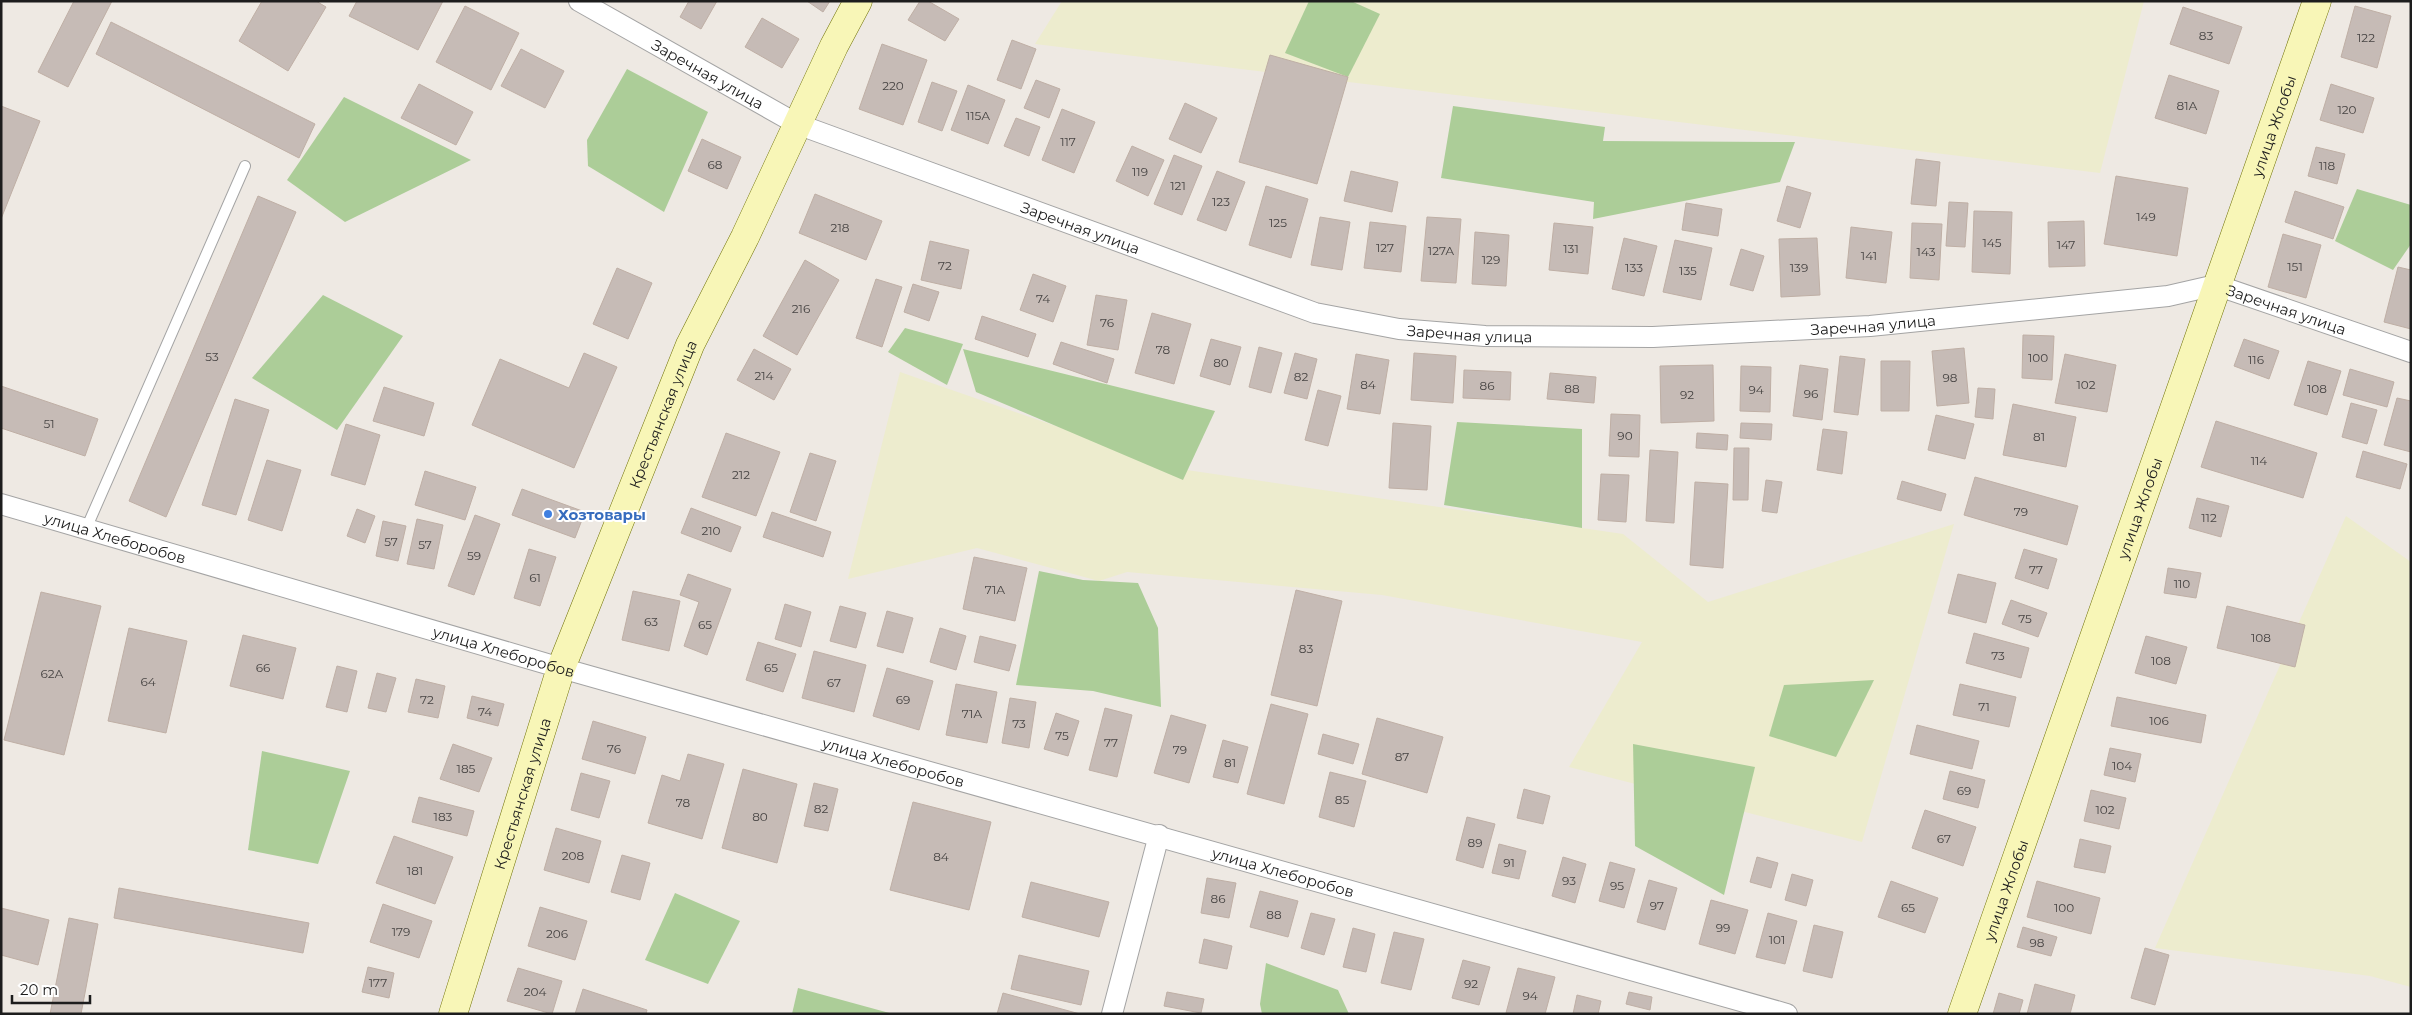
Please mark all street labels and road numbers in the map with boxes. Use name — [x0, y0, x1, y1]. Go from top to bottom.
street label: Заречная улица — [649, 35, 767, 113]
street label: улица Жлобы — [2246, 73, 2300, 180]
street label: Заречная улица — [1018, 197, 1143, 258]
street label: Заречная улица — [2224, 280, 2349, 339]
street label: Заречная улица — [1810, 310, 1937, 339]
street label: Заречная улица — [1406, 320, 1532, 346]
street label: Крестьянская улица — [624, 336, 701, 491]
street label: улица Жлобы — [2112, 455, 2166, 562]
street label: улица Хлеборобов — [41, 507, 188, 567]
street label: улица Хлеборобов — [430, 621, 577, 681]
street label: Крестьянская улица — [489, 715, 554, 872]
street label: улица Хлеборобов — [819, 732, 967, 791]
street label: улица Жлобы — [1978, 837, 2032, 945]
street label: улица Хлеборобов — [1209, 842, 1357, 901]

